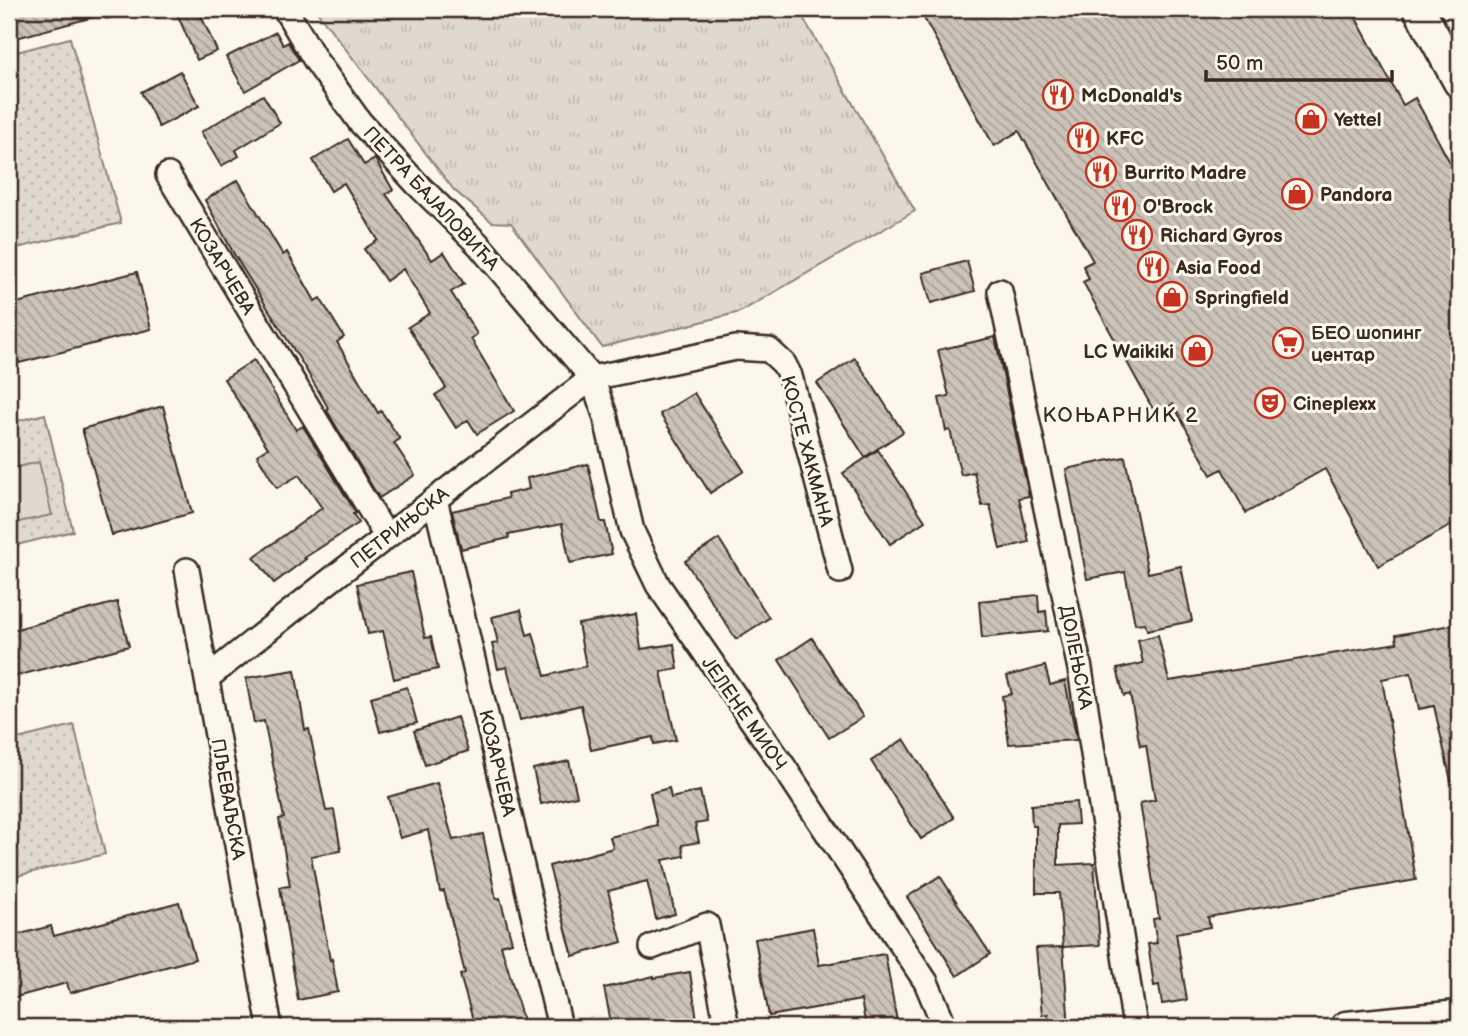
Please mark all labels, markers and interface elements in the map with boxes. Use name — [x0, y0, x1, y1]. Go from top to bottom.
scale bar — [1206, 38, 1391, 82]
text: 50 m — [1216, 51, 1263, 76]
restaurant icon: McDonald's — [1041, 78, 1075, 112]
place label: McDonald's — [1081, 85, 1182, 108]
shop icon: Yettel — [1294, 102, 1328, 136]
place label: Yettel — [1334, 109, 1381, 132]
restaurant icon: KFC — [1066, 121, 1100, 155]
street label: ПЕТРА БАЈАЛОВИЋА — [358, 122, 504, 276]
place label: KFC — [1106, 128, 1144, 151]
restaurant icon: Burrito Madre — [1084, 155, 1118, 189]
place label: Burrito Madre — [1124, 162, 1246, 185]
shop icon: Pandora — [1280, 177, 1314, 211]
place label: Pandora — [1320, 184, 1393, 207]
restaurant icon: O'Brock — [1103, 189, 1137, 223]
place label: O'Brock — [1143, 196, 1213, 219]
street label: КОЗАРЧЕВА — [184, 214, 260, 320]
restaurant icon: Richard Gyros — [1120, 218, 1154, 252]
place label: Richard Gyros — [1160, 225, 1283, 248]
restaurant icon: Asia Food — [1136, 250, 1170, 284]
place label: Asia Food — [1175, 257, 1261, 280]
shop icon: Springfield — [1155, 280, 1189, 314]
place label: Springfield — [1195, 287, 1289, 310]
place label: БЕО шопинг центар — [1311, 322, 1422, 367]
supermarket icon: БЕО шопинг центар — [1271, 326, 1305, 360]
shop icon: LC Waikiki — [1180, 334, 1214, 368]
place label: LC Waikiki — [1083, 341, 1174, 364]
street label: КОСТЕ ХАКМАНА — [775, 373, 838, 530]
theatre icon: Cineplexx — [1253, 386, 1287, 420]
place label: Cineplexx — [1293, 393, 1376, 416]
district label: КОЊАРНИК 2 — [1042, 403, 1200, 428]
street label: ПЕТРИЊСКА — [346, 482, 454, 574]
street label: ДОЛЕЊСКА — [1054, 603, 1097, 712]
street label: ЈЕЛЕНЕ МИОЧ — [696, 653, 791, 775]
street label: КОЗАРЧЕВА — [473, 708, 520, 819]
street label: ПЉЕВАЉСКА — [206, 737, 250, 862]

